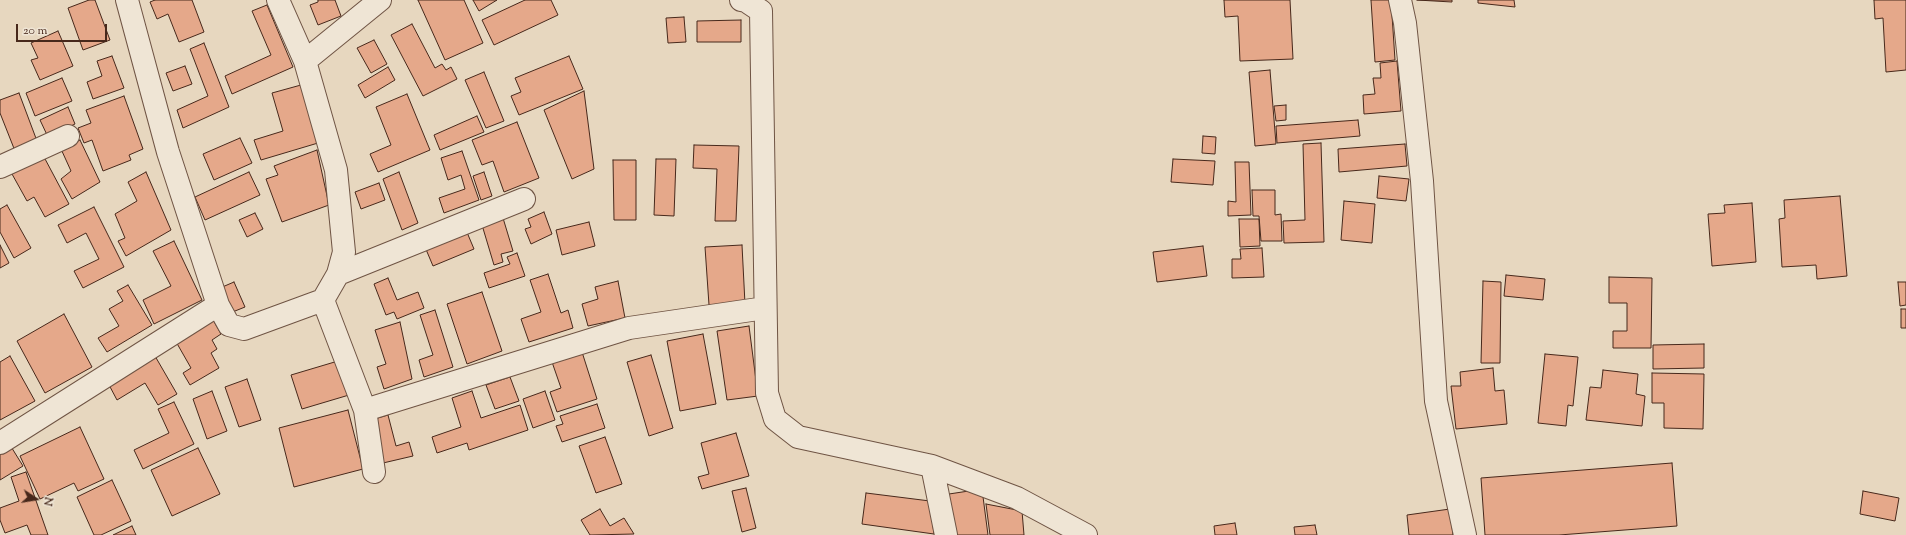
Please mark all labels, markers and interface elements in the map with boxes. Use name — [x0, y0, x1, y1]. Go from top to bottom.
scale bar — [18, 16, 109, 42]
text: 20 m — [23, 22, 47, 40]
north arrow — [16, 479, 56, 519]
text: N — [39, 496, 56, 507]

